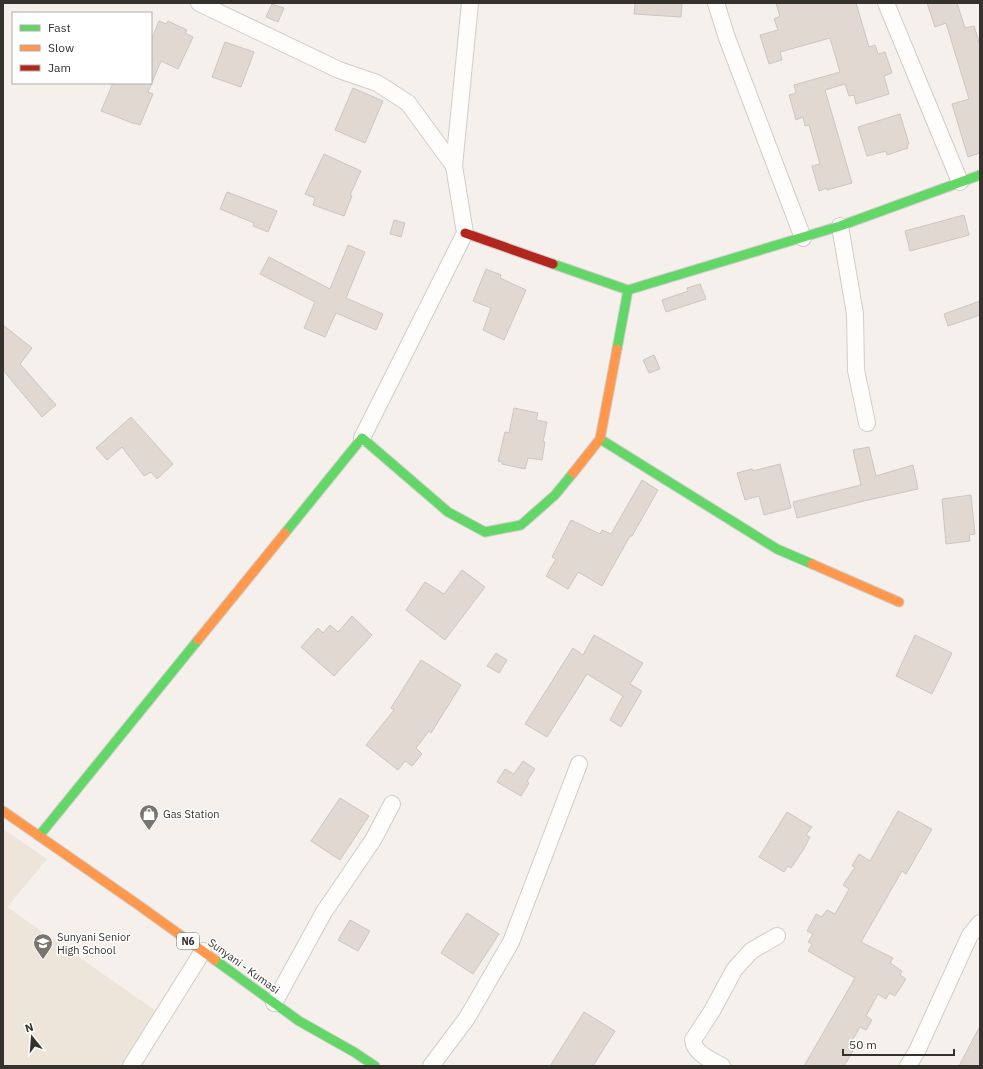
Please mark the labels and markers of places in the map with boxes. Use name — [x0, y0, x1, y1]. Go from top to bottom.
shop icon: Gas Station — [138, 803, 160, 831]
place label: Gas Station — [163, 807, 220, 821]
place label: Sunyani Senior High School — [57, 930, 130, 957]
school or university icon: Sunyani Senior High School — [32, 932, 54, 960]

